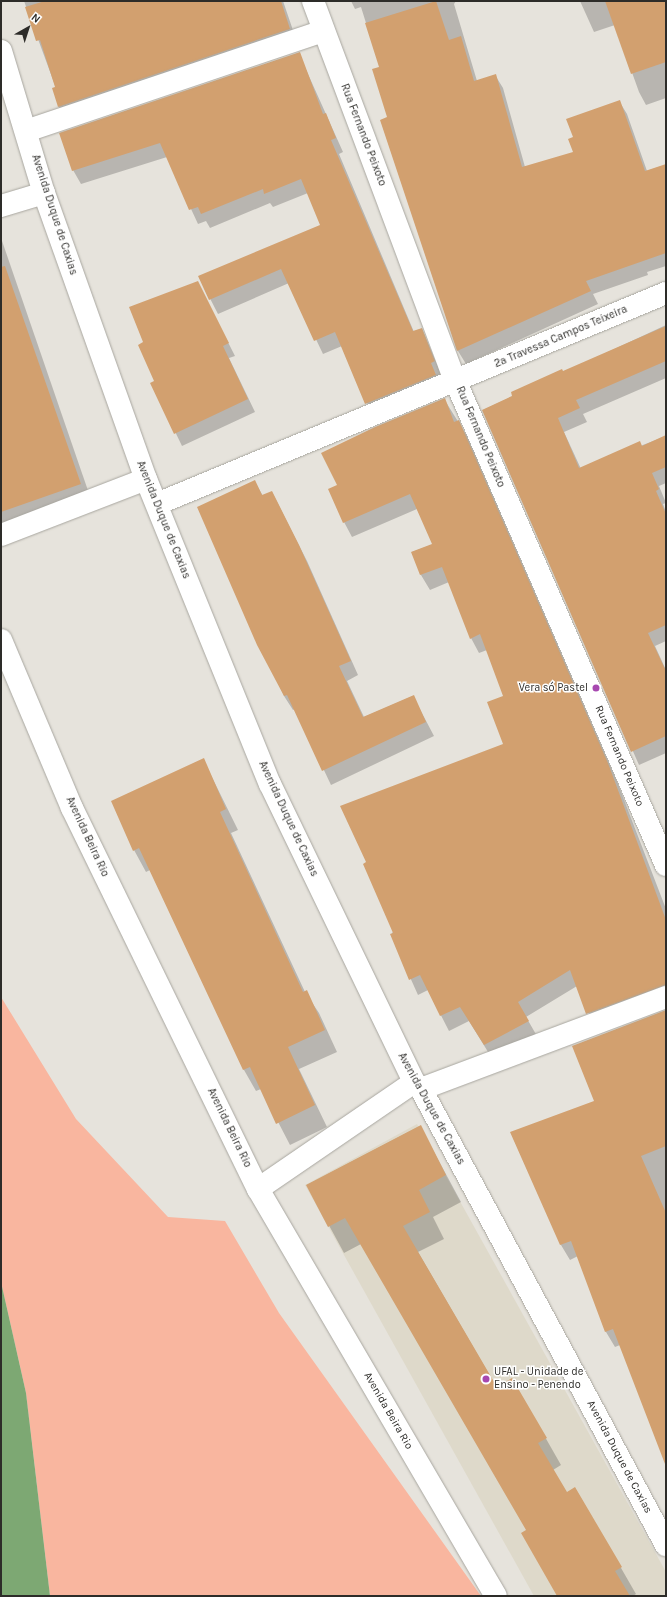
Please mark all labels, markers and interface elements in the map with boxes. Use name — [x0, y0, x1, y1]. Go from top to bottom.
north arrow — [8, 8, 48, 48]
text: N — [29, 11, 43, 26]
street label: Rua Fernando Peixoto — [337, 82, 389, 188]
street label: Avenida Duque de Caxias — [28, 153, 80, 277]
street label: 2ª Travessa Campos Teixeira — [492, 303, 630, 371]
street label: Rua Fernando Peixoto — [453, 385, 507, 489]
street label: Avenida Duque de Caxias — [133, 459, 193, 581]
place label: Vera só Pastel — [519, 681, 588, 695]
marker: Vera só Pastel — [591, 683, 601, 693]
street label: Rua Fernando Peixoto — [592, 704, 646, 808]
street label: Avenida Duque de Caxias — [255, 759, 321, 879]
street label: Avenida Beira Rio — [63, 795, 111, 879]
street label: Avenida Duque de Caxias — [395, 1051, 467, 1167]
street label: Avenida Beira Rio — [204, 1086, 254, 1170]
place label: UFAL - Unidade de Ensino - Penendo — [494, 1366, 583, 1392]
street label: Avenida Beira Rio — [361, 1370, 415, 1452]
marker: UFAL - Unidade de Ensino - Penendo — [481, 1374, 491, 1384]
street label: Avenida Duque de Caxias — [584, 1398, 654, 1516]

